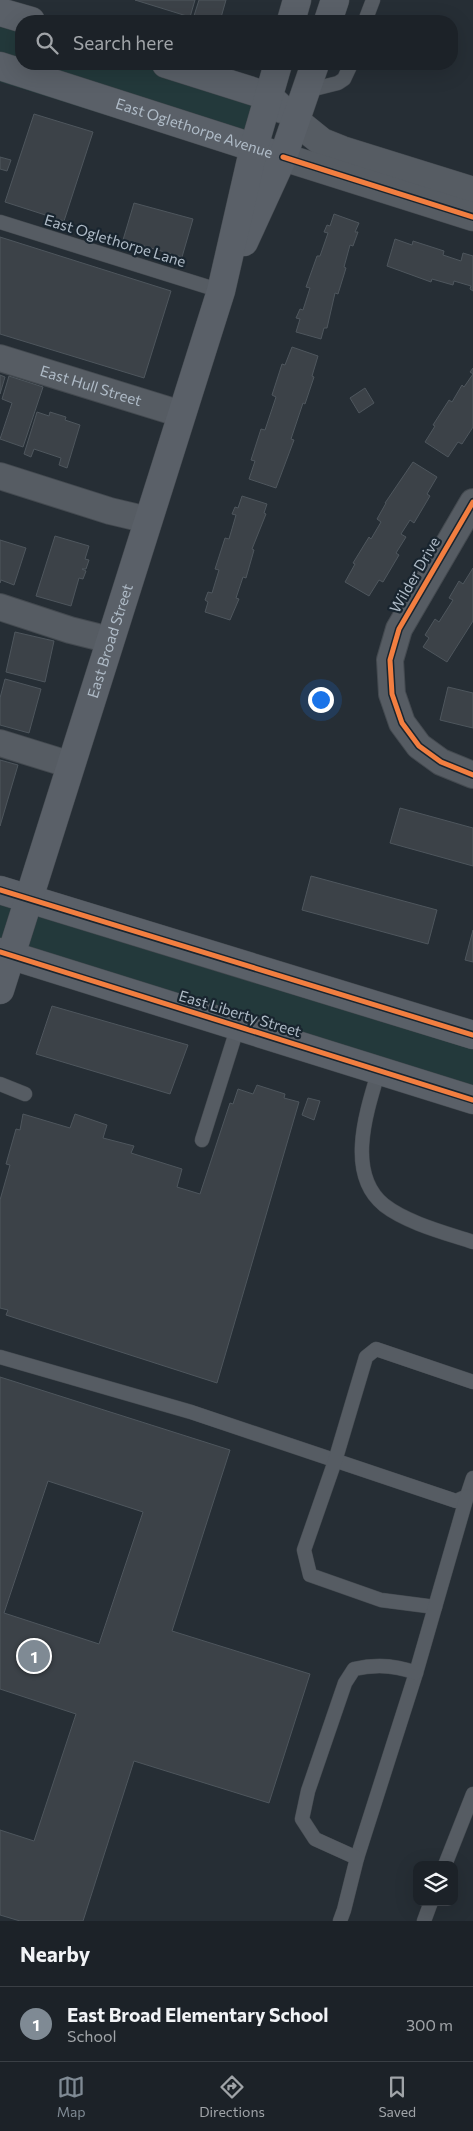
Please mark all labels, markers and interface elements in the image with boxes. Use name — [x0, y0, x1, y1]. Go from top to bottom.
search box — [15, 15, 458, 70]
icon: search — [33, 29, 61, 57]
text: Search here — [73, 31, 173, 54]
street label: East Oglethorpe Avenue — [114, 94, 275, 161]
street label: East Oglethorpe Lane — [42, 210, 188, 270]
street label: East Hull Street — [38, 361, 144, 409]
street label: Wilder Drive — [385, 533, 443, 616]
street label: East Broad Street — [83, 581, 136, 700]
your location — [308, 687, 334, 713]
street label: East Liberty Street — [177, 986, 304, 1040]
pin: 1 — [18, 1637, 50, 1675]
map controls — [413, 1861, 458, 1906]
button: layers — [413, 1861, 458, 1906]
text: Nearby — [20, 1941, 90, 1966]
text: East Broad Elementary School — [67, 2003, 329, 2026]
text: 1 — [32, 2015, 40, 2034]
text: 300 m — [406, 2015, 453, 2034]
text: School — [67, 2026, 117, 2045]
tab: Map — [57, 2073, 86, 2120]
tab: Directions — [199, 2073, 265, 2120]
tab: Saved — [378, 2073, 416, 2120]

